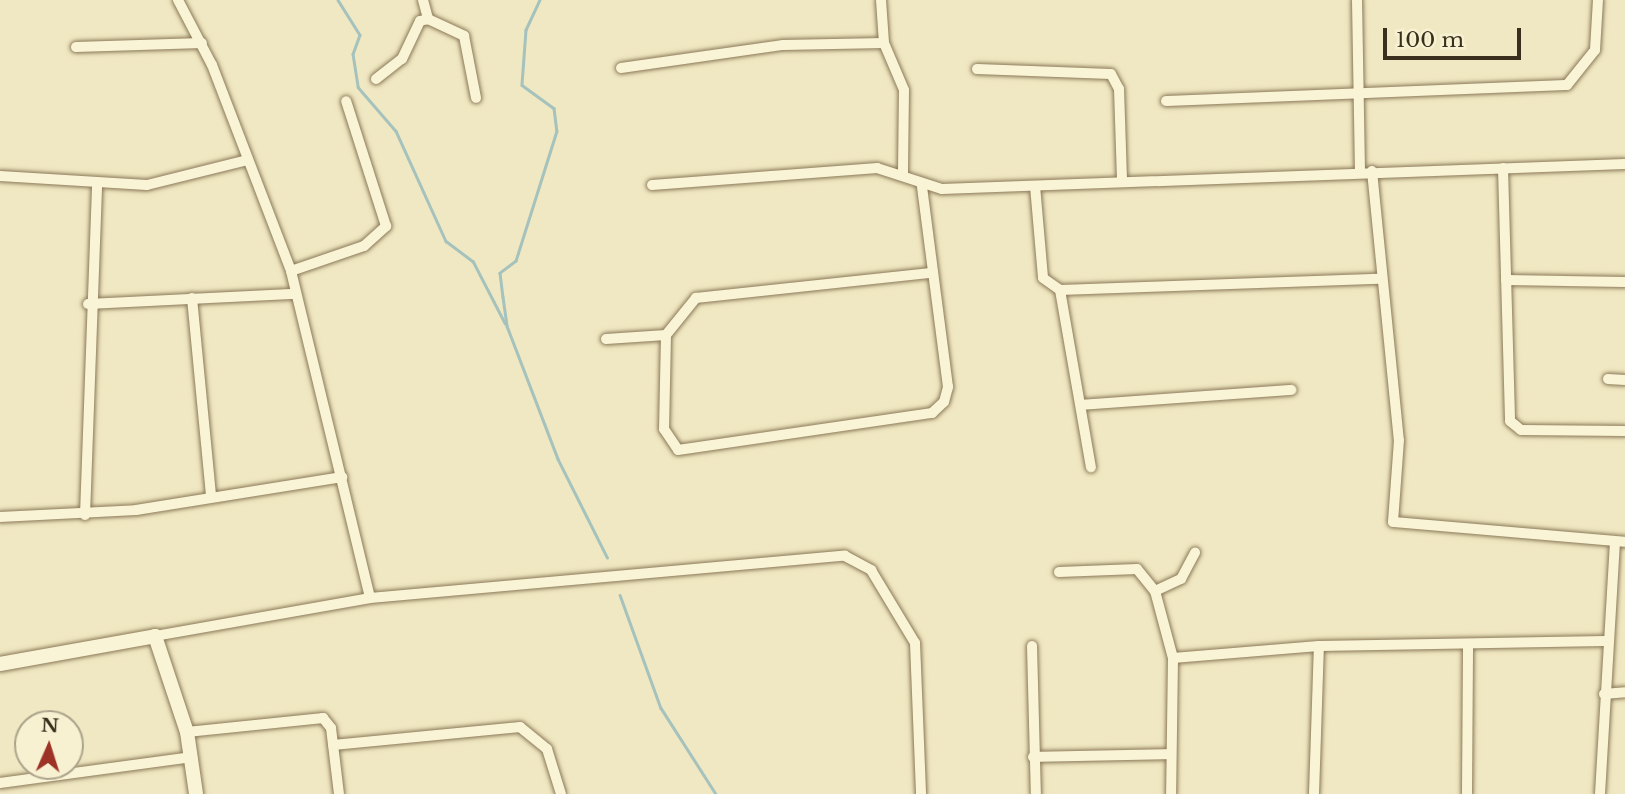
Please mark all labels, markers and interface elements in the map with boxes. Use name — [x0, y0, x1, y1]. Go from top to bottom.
scale bar — [1387, 14, 1525, 58]
text: 100 m — [1396, 27, 1464, 53]
north arrow — [14, 710, 84, 780]
text: N — [40, 714, 60, 737]

